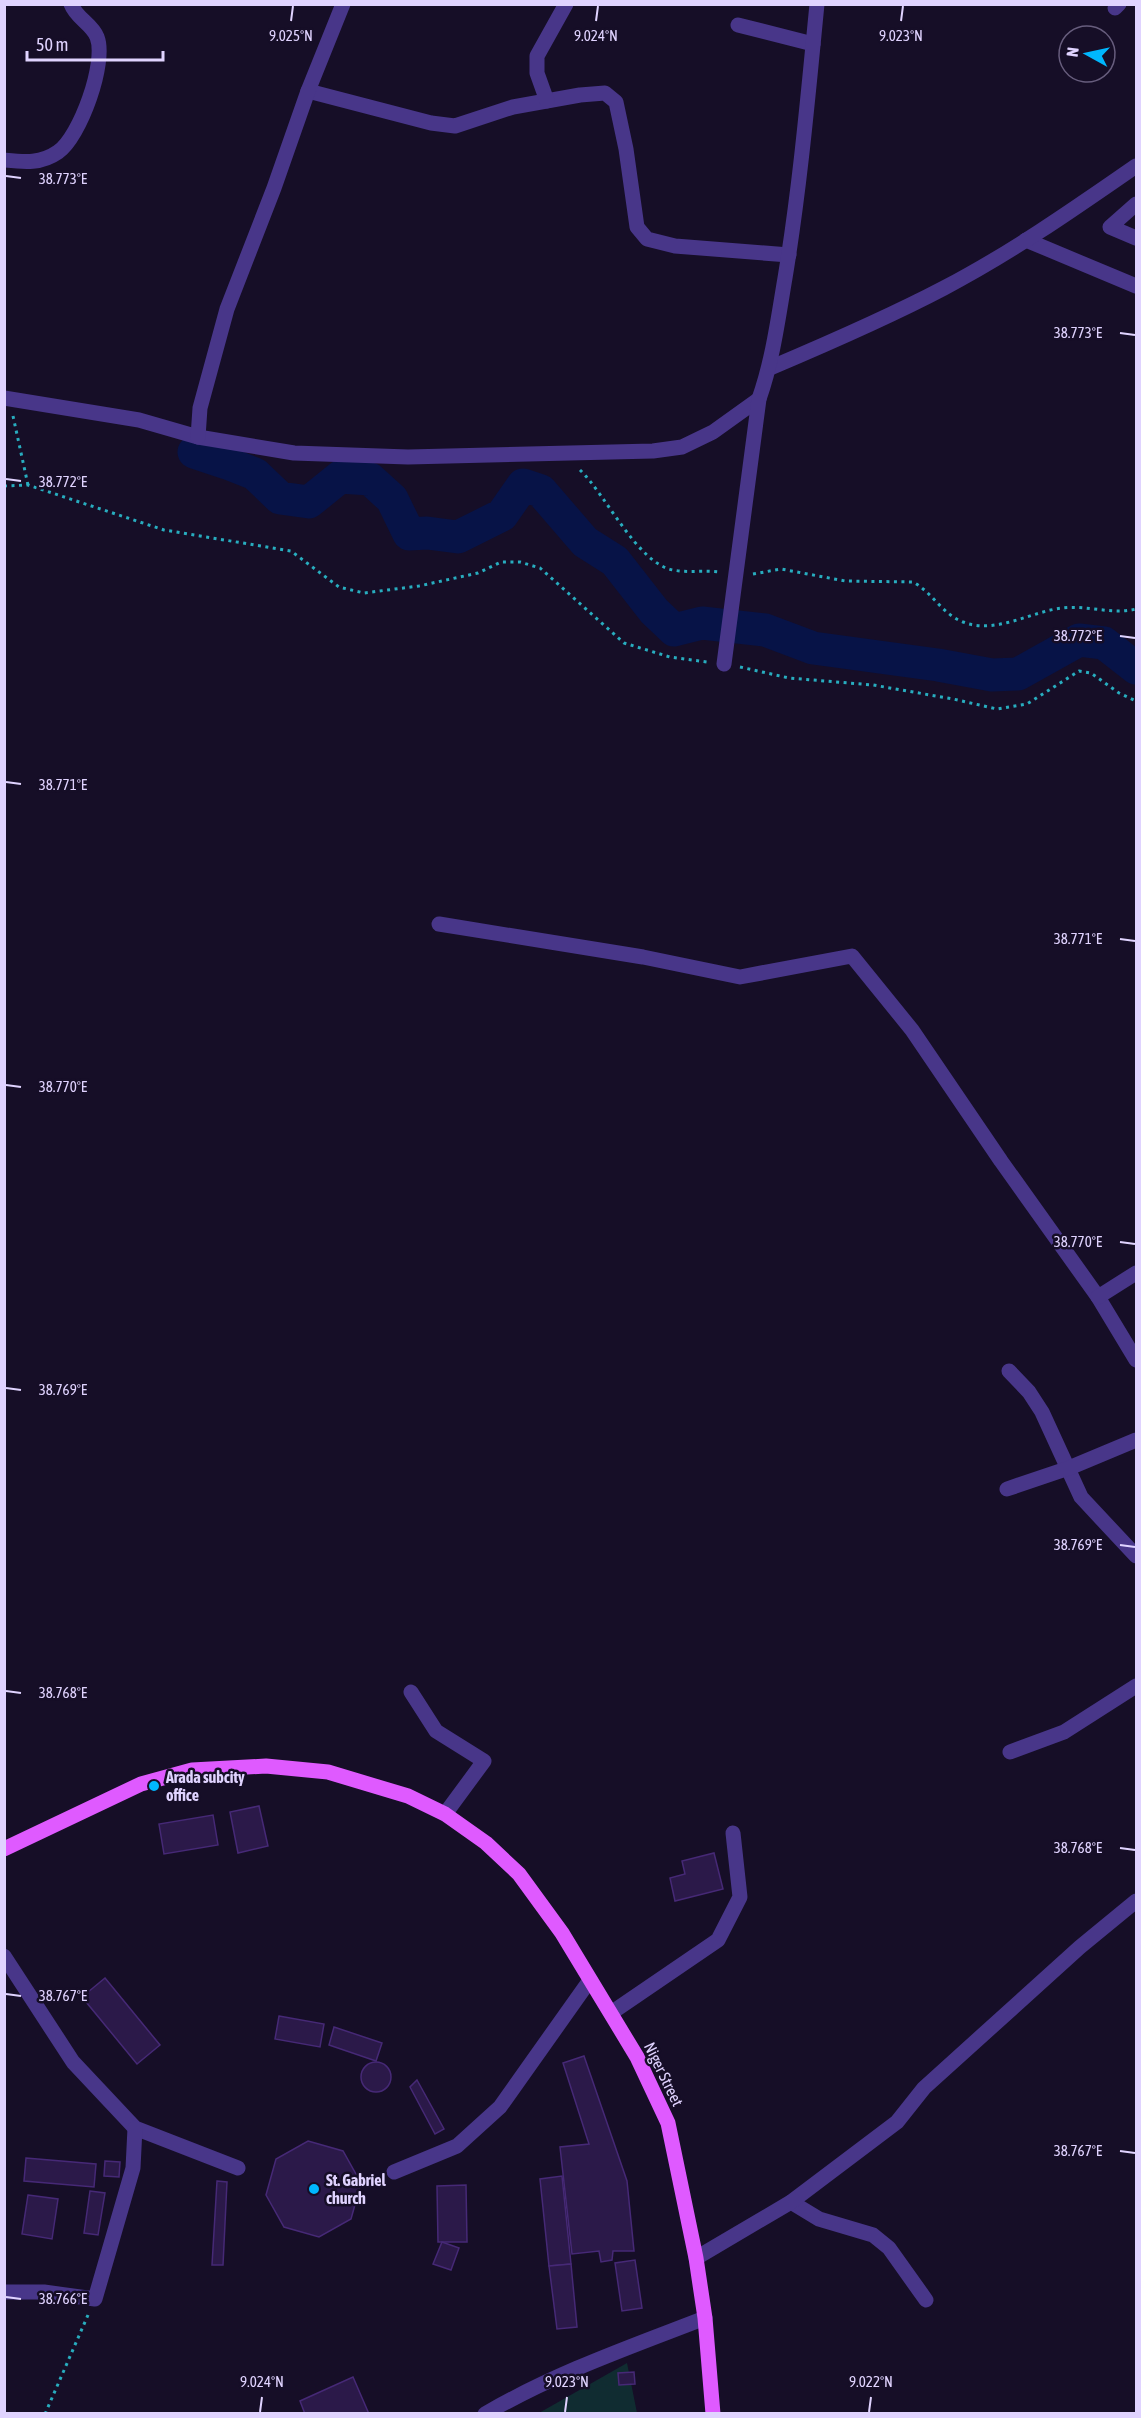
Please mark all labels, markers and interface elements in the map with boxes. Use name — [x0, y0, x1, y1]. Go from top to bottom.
scale bar — [27, 24, 164, 62]
north arrow — [1057, 24, 1117, 84]
text: 9.025°N — [269, 27, 313, 44]
text: 9.024°N — [574, 27, 618, 44]
text: 9.023°N — [879, 27, 923, 44]
text: 50 m — [36, 34, 68, 55]
text: N — [1063, 46, 1082, 58]
text: 38.773°E — [39, 170, 88, 187]
text: 38.773°E — [1054, 324, 1103, 341]
text: 38.772°E — [39, 473, 88, 490]
text: 38.772°E — [1054, 627, 1103, 644]
text: 38.771°E — [39, 776, 88, 793]
text: 38.771°E — [1054, 930, 1103, 947]
text: 38.770°E — [39, 1078, 88, 1095]
text: 38.770°E — [1054, 1233, 1103, 1250]
text: 38.769°E — [39, 1381, 88, 1398]
text: 38.769°E — [1054, 1536, 1103, 1553]
text: 38.768°E — [39, 1684, 88, 1701]
place label: Arada subcity office — [165, 1768, 245, 1804]
marker: Arada subcity office — [147, 1779, 161, 1793]
text: 38.768°E — [1054, 1839, 1103, 1856]
text: 38.767°E — [39, 1987, 88, 2004]
street label: Niger Street — [640, 2039, 687, 2110]
text: 38.767°E — [1054, 2142, 1103, 2159]
place label: St. Gabriel church — [326, 2171, 387, 2207]
marker: St. Gabriel church — [307, 2182, 321, 2196]
text: 38.766°E — [39, 2290, 88, 2307]
text: 9.024°N — [240, 2373, 284, 2390]
text: 9.023°N — [545, 2373, 589, 2390]
text: 9.022°N — [849, 2373, 893, 2390]

